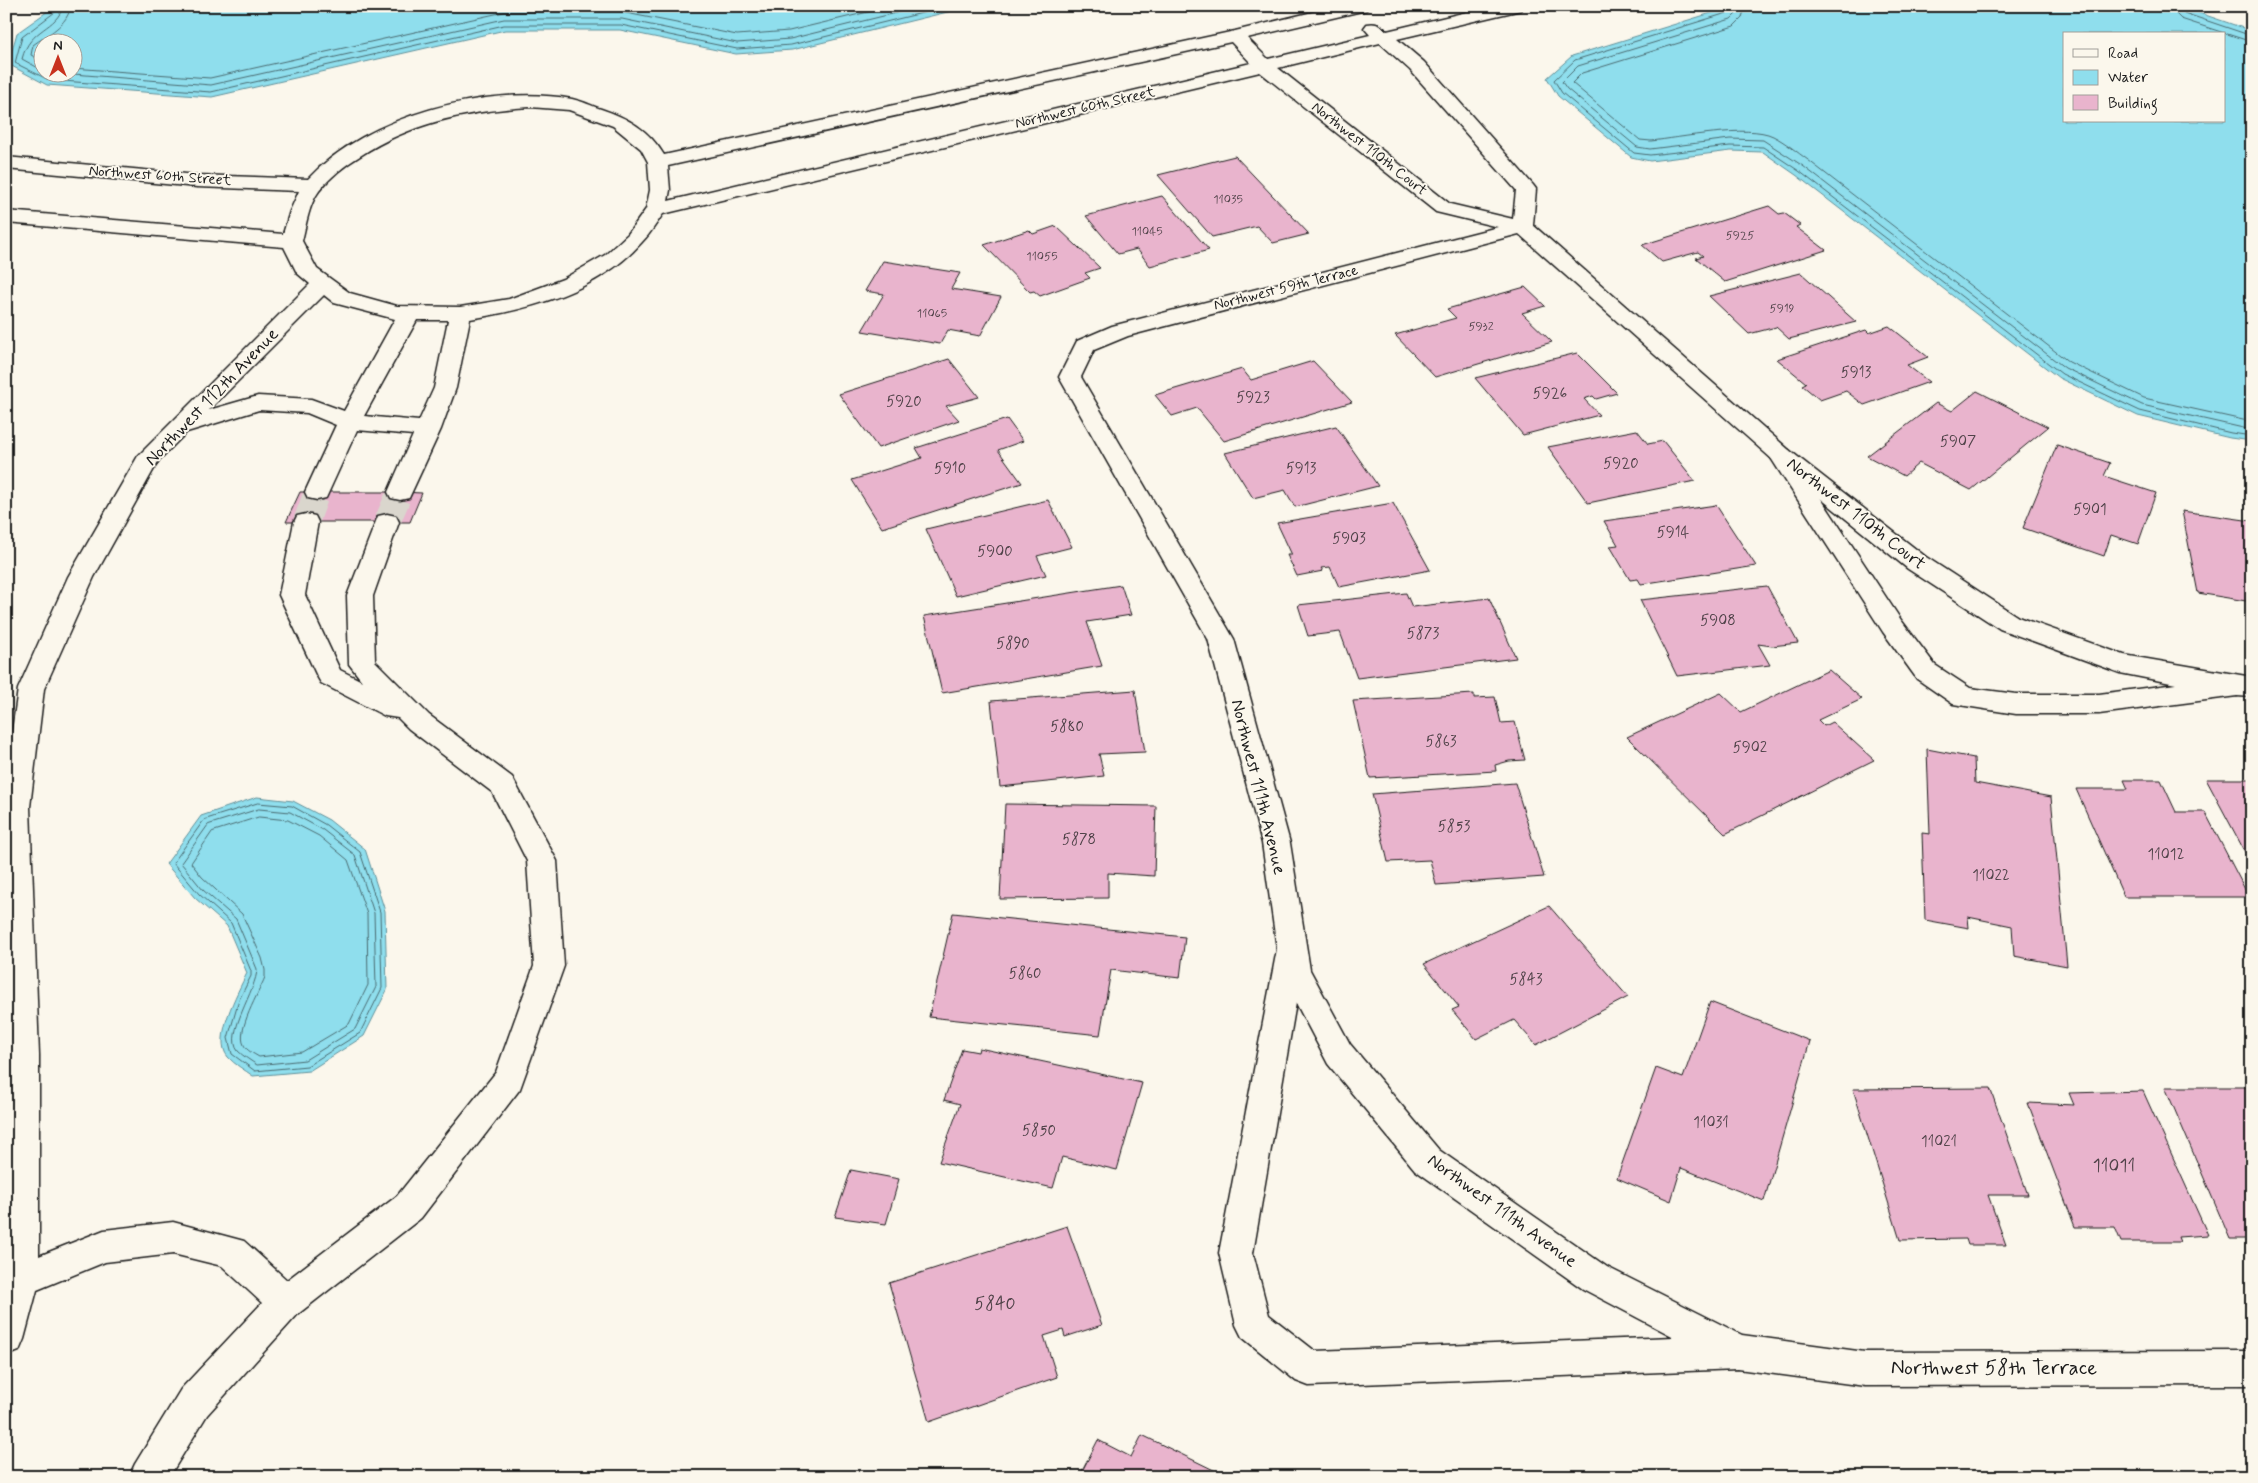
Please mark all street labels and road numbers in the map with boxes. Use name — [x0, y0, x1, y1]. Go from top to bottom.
street label: Northwest 60th Street — [1013, 82, 1157, 134]
street label: Northwest 110th Court — [1307, 97, 1431, 201]
street label: Northwest 60th Street — [88, 161, 232, 191]
street label: Northwest 59th Terrace — [1212, 260, 1360, 316]
street label: Northwest 112th Avenue — [140, 323, 284, 471]
street label: Northwest 110th Court — [1782, 452, 1930, 576]
street label: Northwest 111th Avenue — [1225, 697, 1291, 877]
street label: Northwest 111th Avenue — [1422, 1149, 1582, 1274]
street label: Northwest 58th Terrace — [1891, 1354, 2097, 1382]

